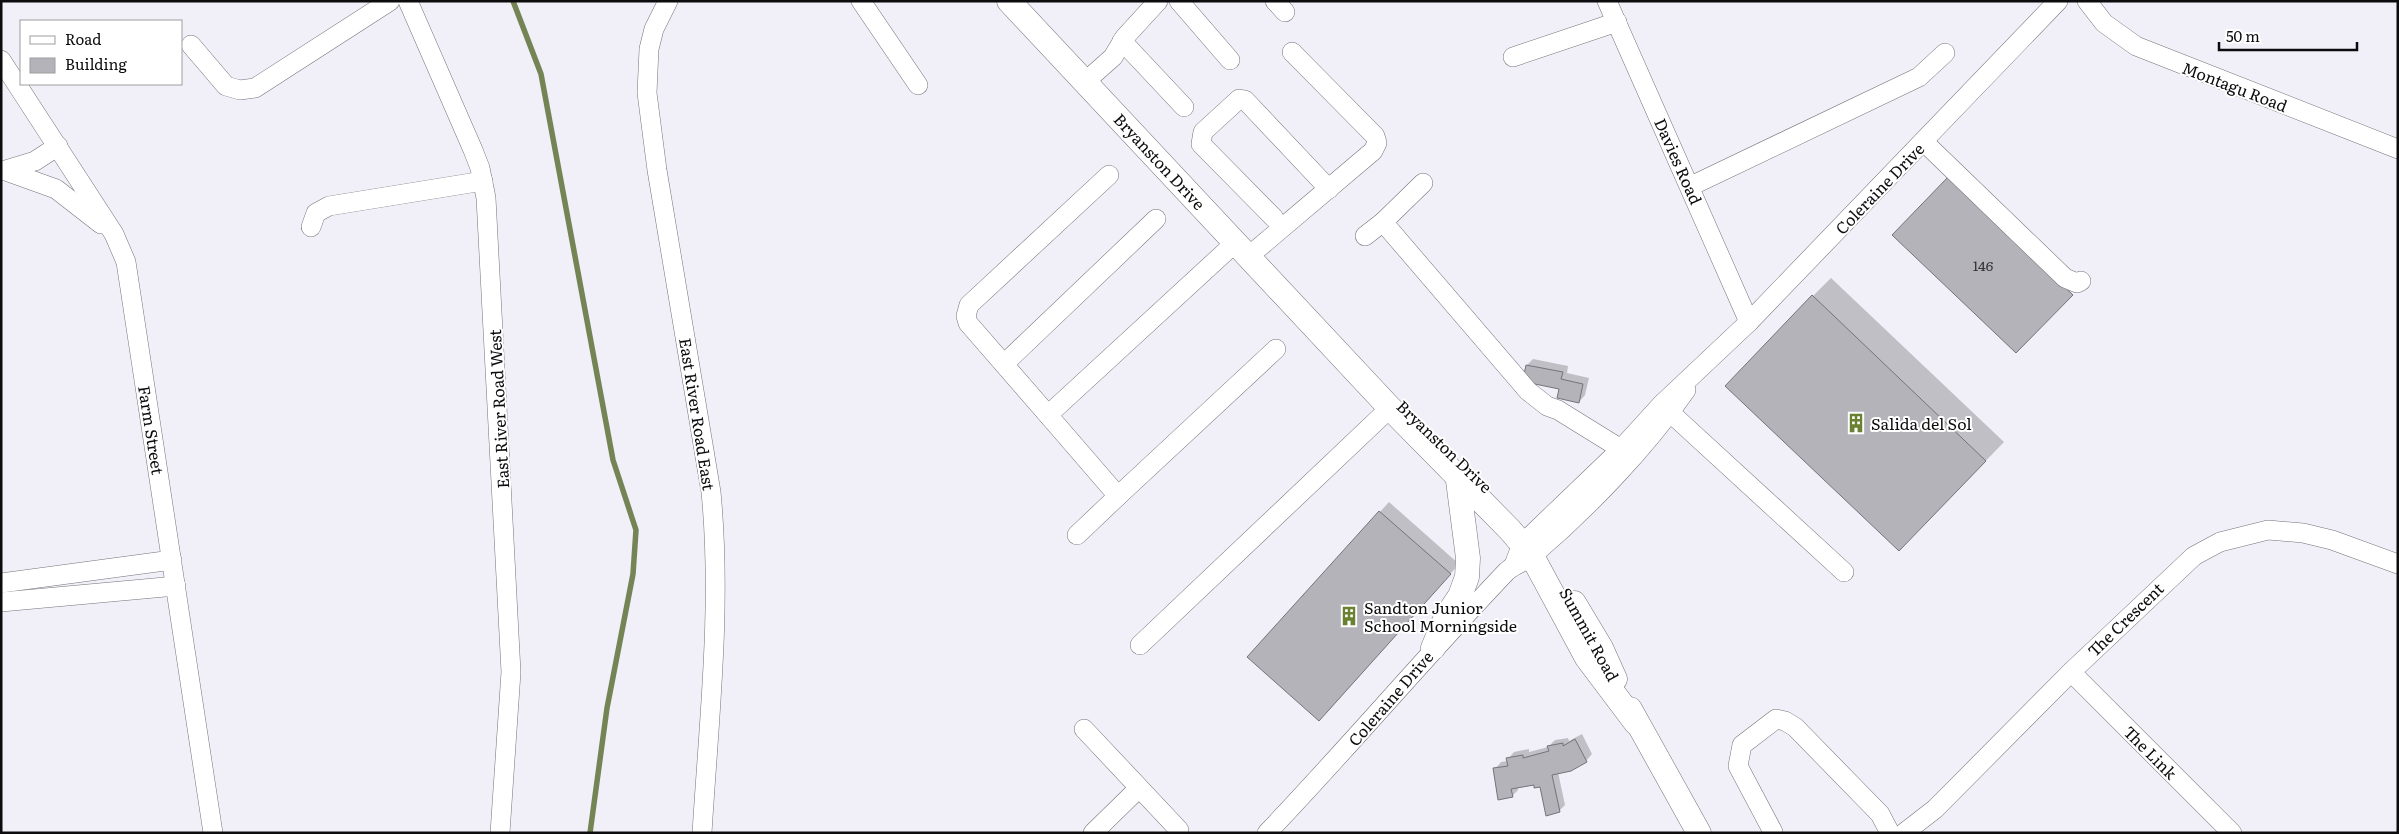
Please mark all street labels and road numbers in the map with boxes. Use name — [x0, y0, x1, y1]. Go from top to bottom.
street label: Montagu Road — [2179, 55, 2291, 117]
street label: Bryanston Drive — [1109, 107, 1211, 215]
street label: Davies Road — [1649, 114, 1709, 208]
street label: Coleraine Drive — [1829, 137, 1929, 239]
street label: East River Road West — [482, 328, 514, 489]
street label: East River Road East — [674, 336, 722, 492]
street label: Farm Street — [133, 384, 171, 477]
street label: Bryanston Drive — [1392, 394, 1498, 498]
street label: The Crescent — [2082, 576, 2169, 662]
street label: Summit Road — [1554, 583, 1626, 685]
street label: Coleraine Drive — [1342, 645, 1438, 751]
street label: The Link — [2119, 720, 2183, 784]

